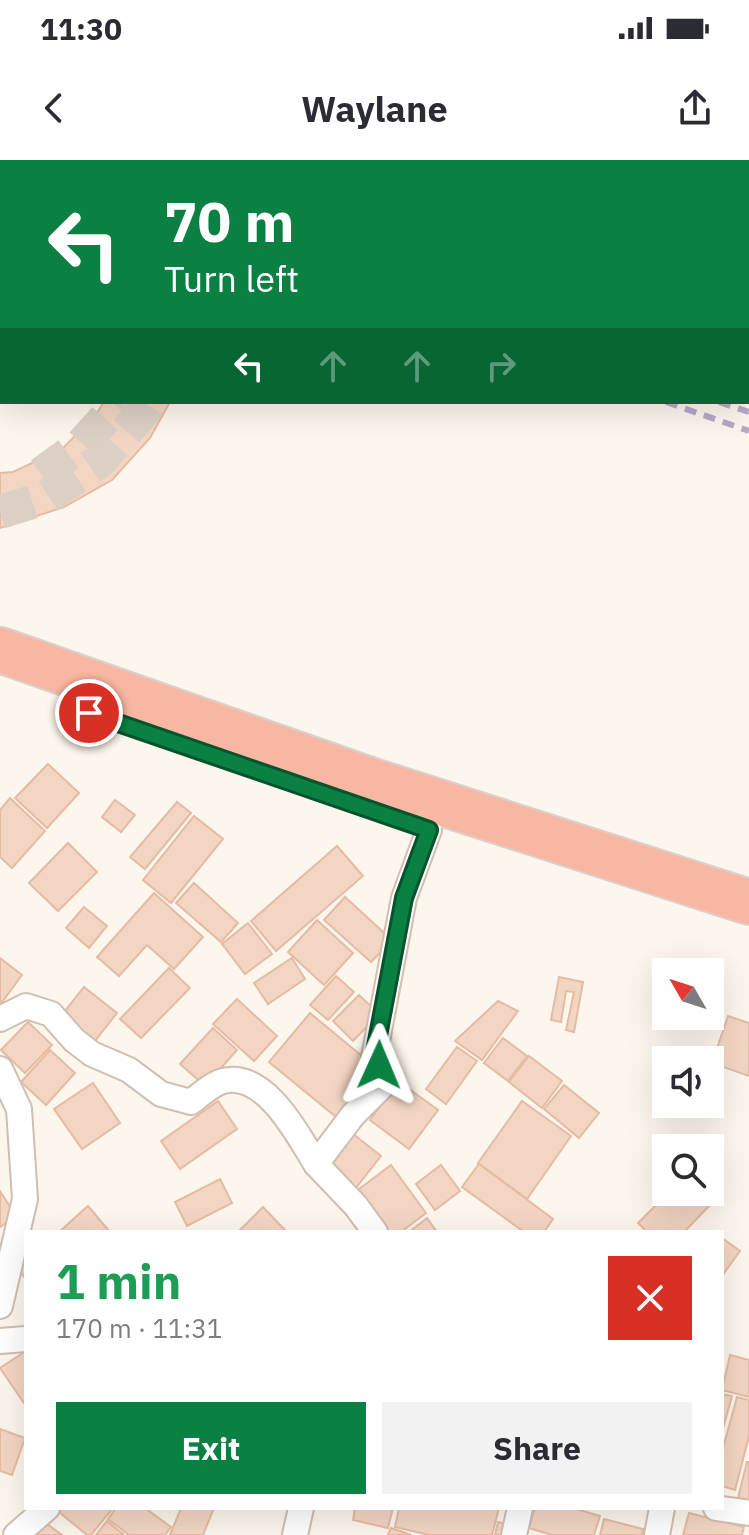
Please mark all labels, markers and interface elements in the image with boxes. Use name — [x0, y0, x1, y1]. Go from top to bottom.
text: 11:30 — [40, 9, 122, 48]
text: Waylane — [301, 85, 448, 132]
icon: back — [32, 86, 76, 130]
icon: share — [673, 86, 717, 130]
text: 70 m — [164, 185, 294, 257]
icon: left — [32, 192, 136, 296]
text: Turn left — [164, 255, 299, 302]
icon: left — [227, 344, 271, 388]
icon: ahead — [311, 344, 355, 388]
icon: ahead — [395, 344, 439, 388]
icon: right — [479, 344, 523, 388]
pin — [55, 679, 123, 747]
icon: arrive — [67, 691, 111, 735]
north arrow — [652, 958, 724, 1030]
map controls — [652, 958, 724, 1206]
position arrow — [337, 1023, 421, 1107]
button: sound — [652, 1046, 724, 1118]
button: search — [652, 1134, 724, 1206]
text: 1 min — [56, 1250, 181, 1312]
button: close — [608, 1256, 692, 1340]
text: 170 m · 11:31 — [56, 1311, 222, 1345]
button: Exit — [56, 1402, 366, 1494]
button: Share — [382, 1402, 692, 1494]

